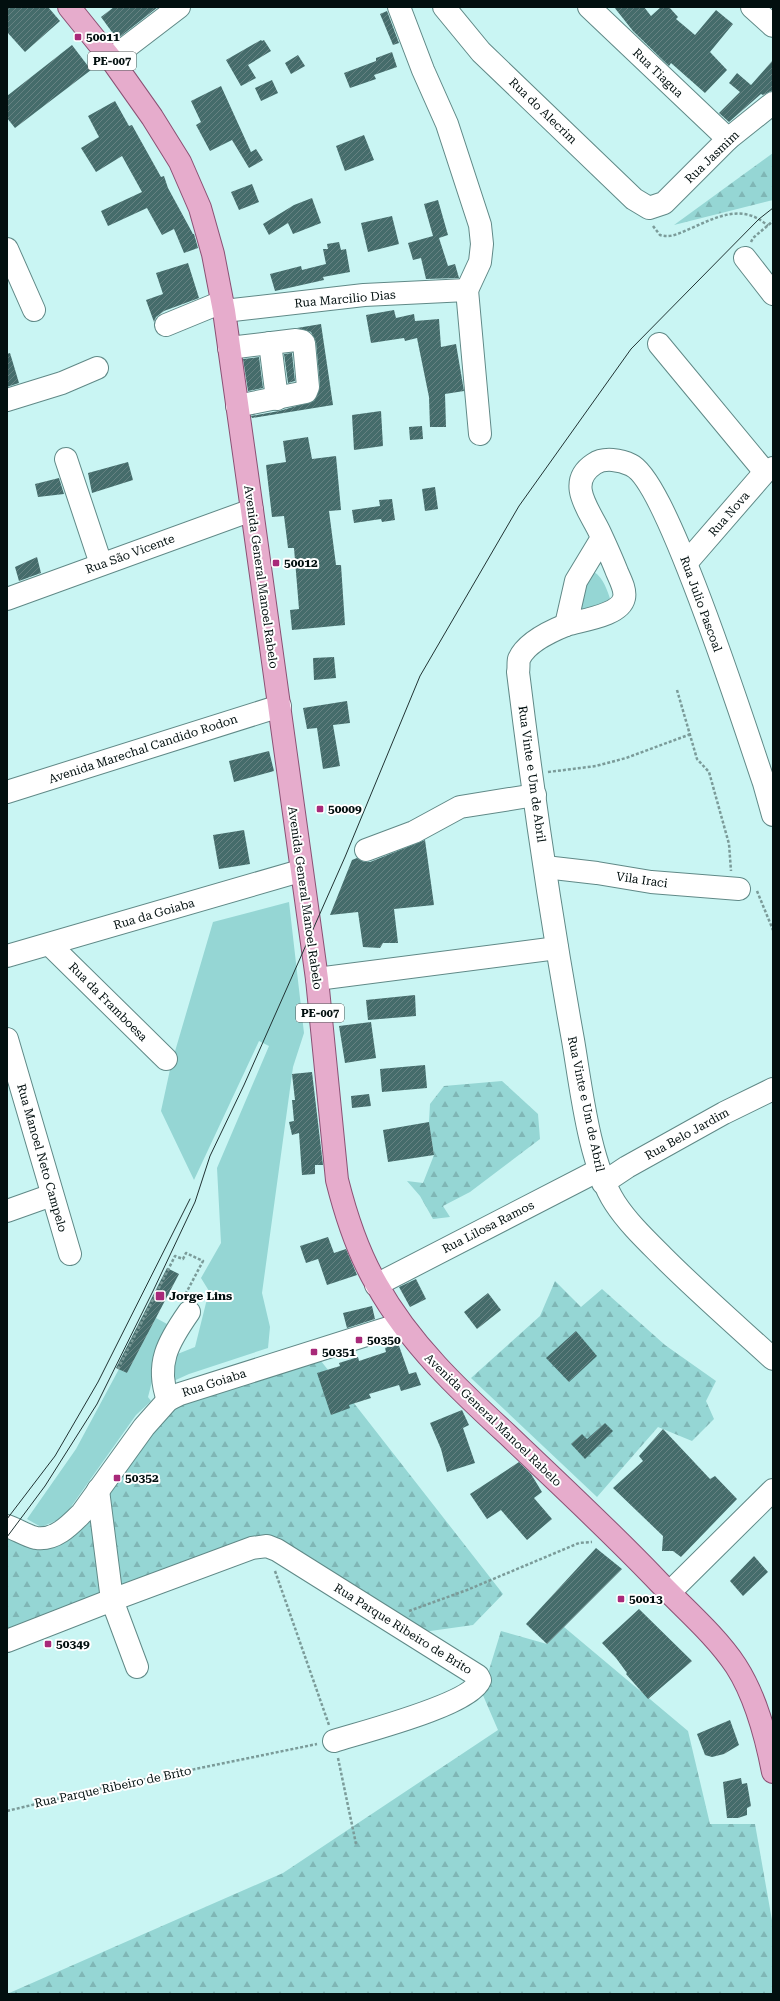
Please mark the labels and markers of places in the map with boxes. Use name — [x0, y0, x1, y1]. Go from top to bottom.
place label: 50011 — [86, 30, 120, 44]
marker: 50011 — [73, 32, 83, 42]
place label: 50012 — [284, 556, 318, 570]
marker: 50012 — [271, 558, 281, 568]
place label: 50009 — [328, 802, 362, 816]
marker: 50009 — [315, 804, 325, 814]
place label: Jorge Lins — [169, 1289, 232, 1303]
marker: Jorge Lins — [154, 1290, 166, 1302]
place label: 50350 — [367, 1333, 401, 1347]
marker: 50350 — [354, 1335, 364, 1345]
place label: 50351 — [322, 1345, 356, 1359]
marker: 50351 — [309, 1347, 319, 1357]
place label: 50352 — [125, 1471, 159, 1485]
marker: 50352 — [112, 1473, 122, 1483]
place label: 50013 — [629, 1592, 663, 1606]
marker: 50013 — [616, 1594, 626, 1604]
place label: 50349 — [56, 1637, 90, 1651]
marker: 50349 — [43, 1639, 53, 1649]

